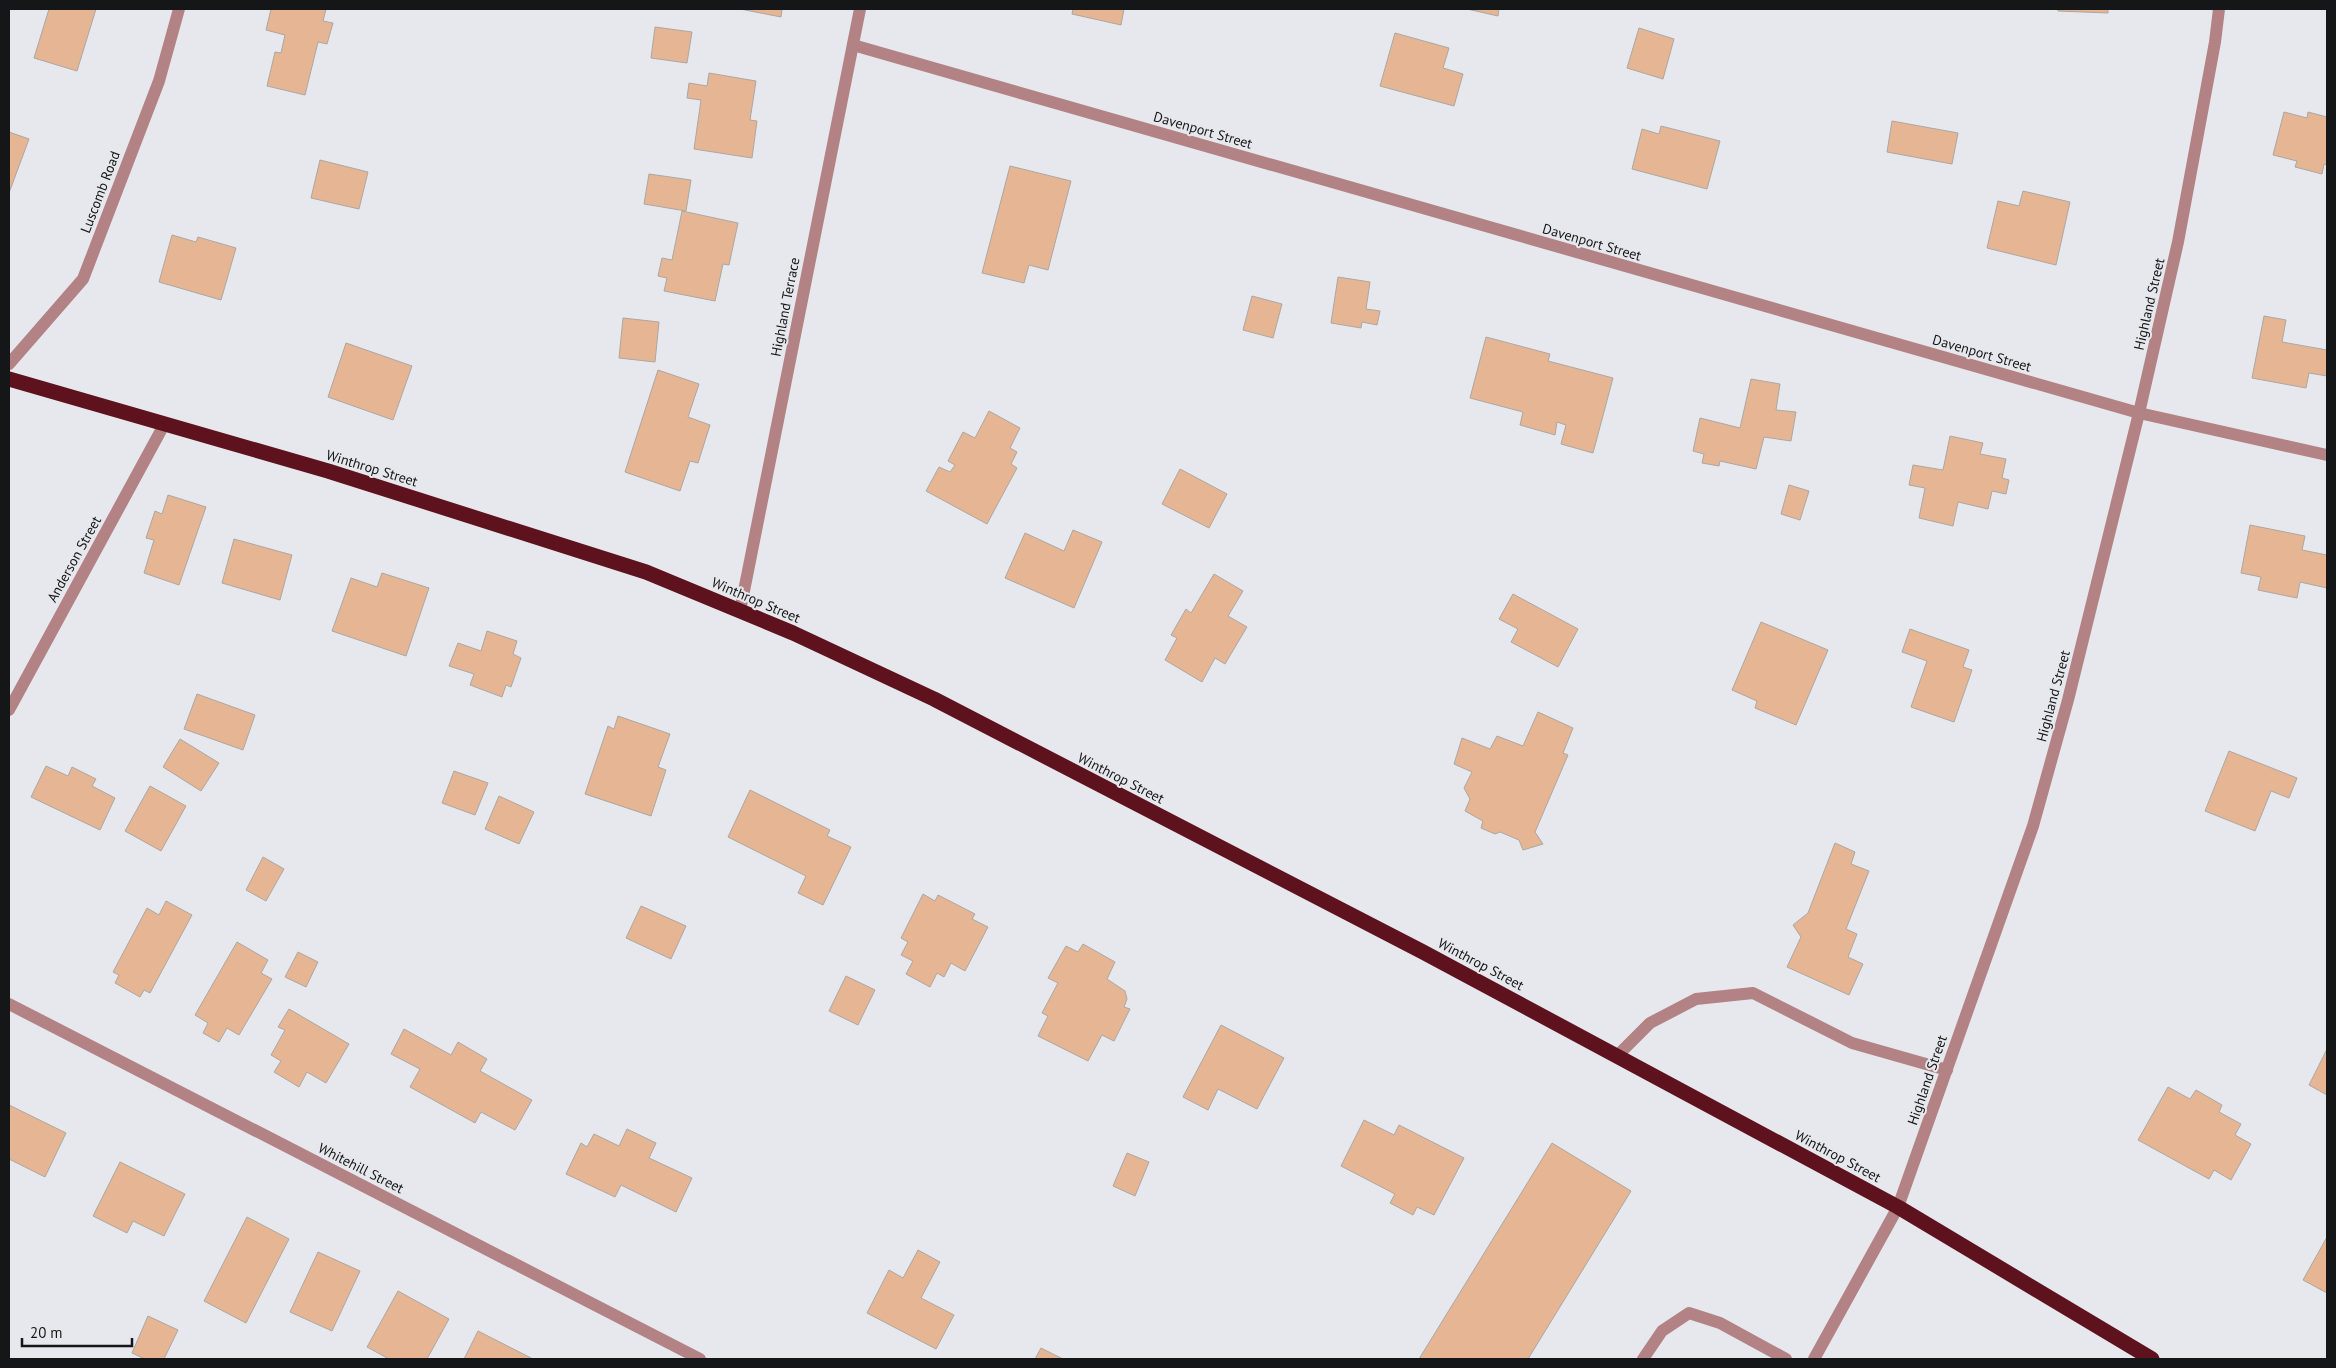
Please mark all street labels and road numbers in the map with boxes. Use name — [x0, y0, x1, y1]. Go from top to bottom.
street label: Davenport Street — [1152, 107, 1255, 153]
street label: Luscomb Road — [76, 149, 124, 235]
street label: Davenport Street — [1541, 219, 1644, 265]
street label: Highland Terrace — [767, 256, 803, 358]
street label: Highland Street — [2130, 256, 2168, 352]
street label: Davenport Street — [1931, 330, 2034, 376]
street label: Winthrop Street — [324, 446, 420, 491]
street label: Anderson Street — [43, 513, 105, 605]
street label: Winthrop Street — [709, 573, 803, 627]
street label: Highland Street — [2032, 648, 2074, 744]
street label: Winthrop Street — [1075, 748, 1168, 808]
street label: Winthrop Street — [1435, 934, 1527, 994]
street label: Highland Street — [1903, 1032, 1951, 1127]
street label: Winthrop Street — [1792, 1126, 1884, 1186]
street label: Whitehill Street — [315, 1139, 407, 1197]

